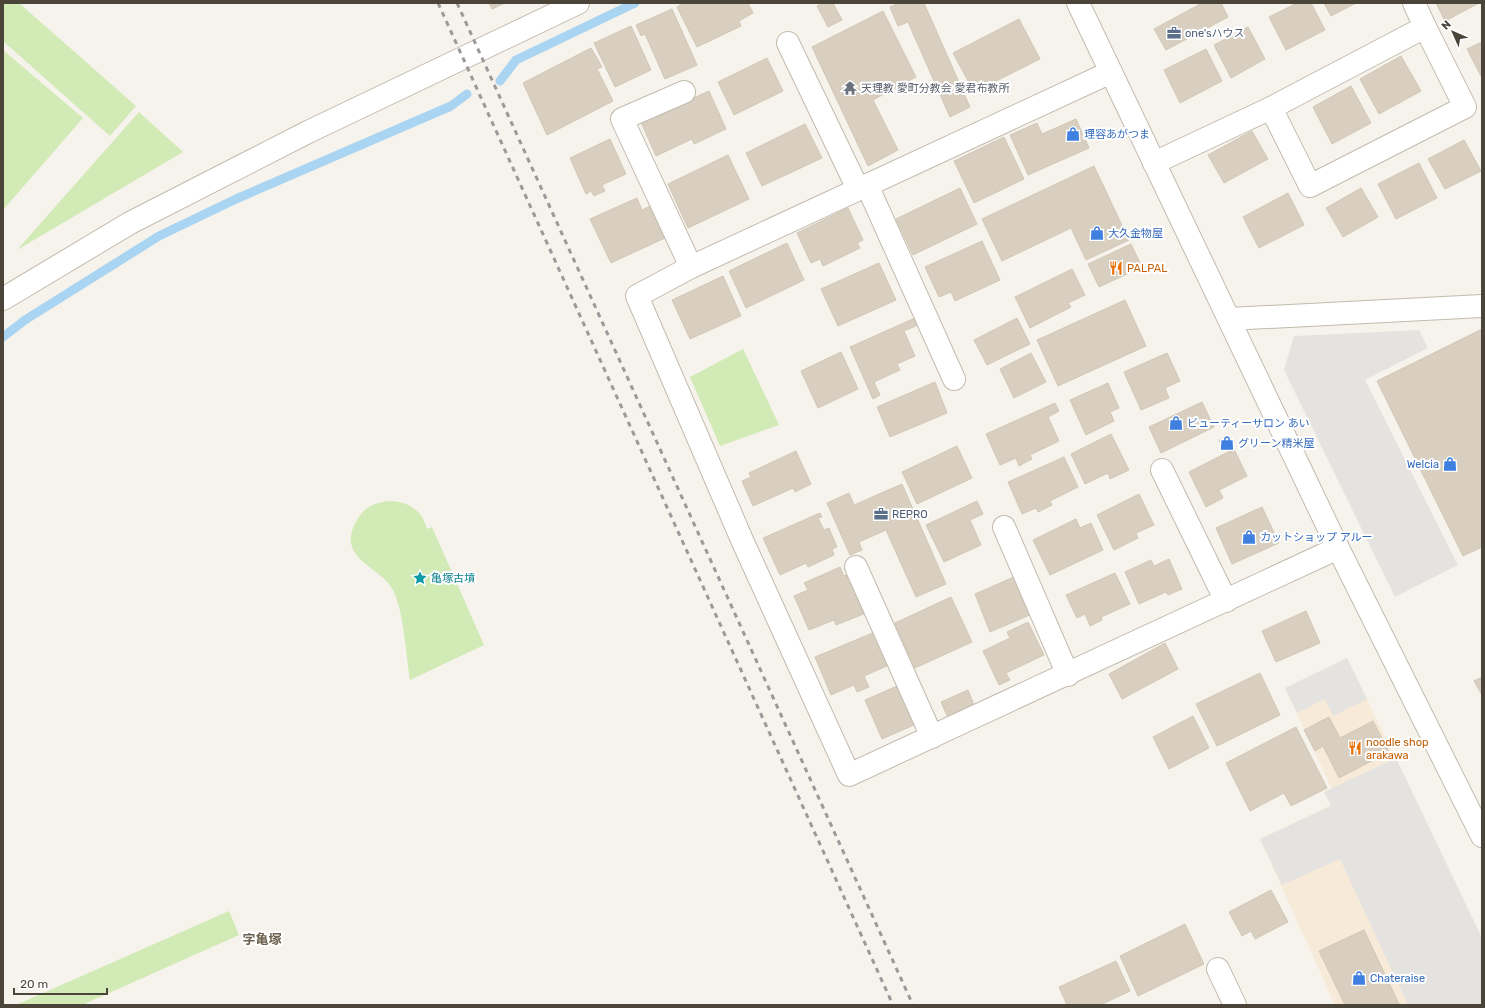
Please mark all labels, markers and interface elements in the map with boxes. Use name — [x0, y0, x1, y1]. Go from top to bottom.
north arrow — [1433, 12, 1473, 52]
text: N — [1439, 18, 1454, 33]
office icon: one'sハウス — [1166, 25, 1182, 41]
place label: one'sハウス — [1185, 27, 1245, 40]
temple icon: 天理教 愛町分教会 愛君布教所 — [842, 80, 858, 96]
place label: 天理教 愛町分教会 愛君布教所 — [861, 82, 1010, 95]
shop icon: 理容あがつま — [1065, 126, 1081, 142]
place label: 理容あがつま — [1084, 128, 1150, 141]
shop icon: 大久金物屋 — [1089, 225, 1105, 241]
place label: 大久金物屋 — [1108, 227, 1163, 240]
restaurant icon: PALPAL — [1108, 260, 1124, 276]
place label: PALPAL — [1127, 262, 1167, 275]
shop icon: ビューティーサロン あい — [1168, 415, 1184, 431]
place label: ビューティーサロン あい — [1187, 417, 1310, 430]
shop icon: グリーン精米屋 — [1219, 435, 1235, 451]
place label: グリーン精米屋 — [1238, 437, 1314, 450]
shop icon: Welcia — [1442, 456, 1458, 472]
place label: Welcia — [1407, 458, 1439, 471]
office icon: REPRO — [873, 506, 889, 522]
place label: REPRO — [892, 508, 928, 521]
shop icon: カットショップ アルー — [1241, 529, 1257, 545]
place label: カットショップ アルー — [1260, 531, 1373, 544]
place icon: 亀塚古墳 — [412, 570, 428, 586]
place label: 亀塚古墳 — [431, 572, 475, 585]
place label: noodle shop arakawa — [1366, 736, 1429, 762]
restaurant icon: noodle shop arakawa — [1347, 740, 1363, 756]
district label: 字亀塚 — [242, 932, 282, 947]
scale bar — [14, 970, 107, 996]
shop icon: Chateraise — [1351, 970, 1367, 986]
place label: Chateraise — [1370, 972, 1425, 985]
text: 20 m — [20, 977, 48, 991]

